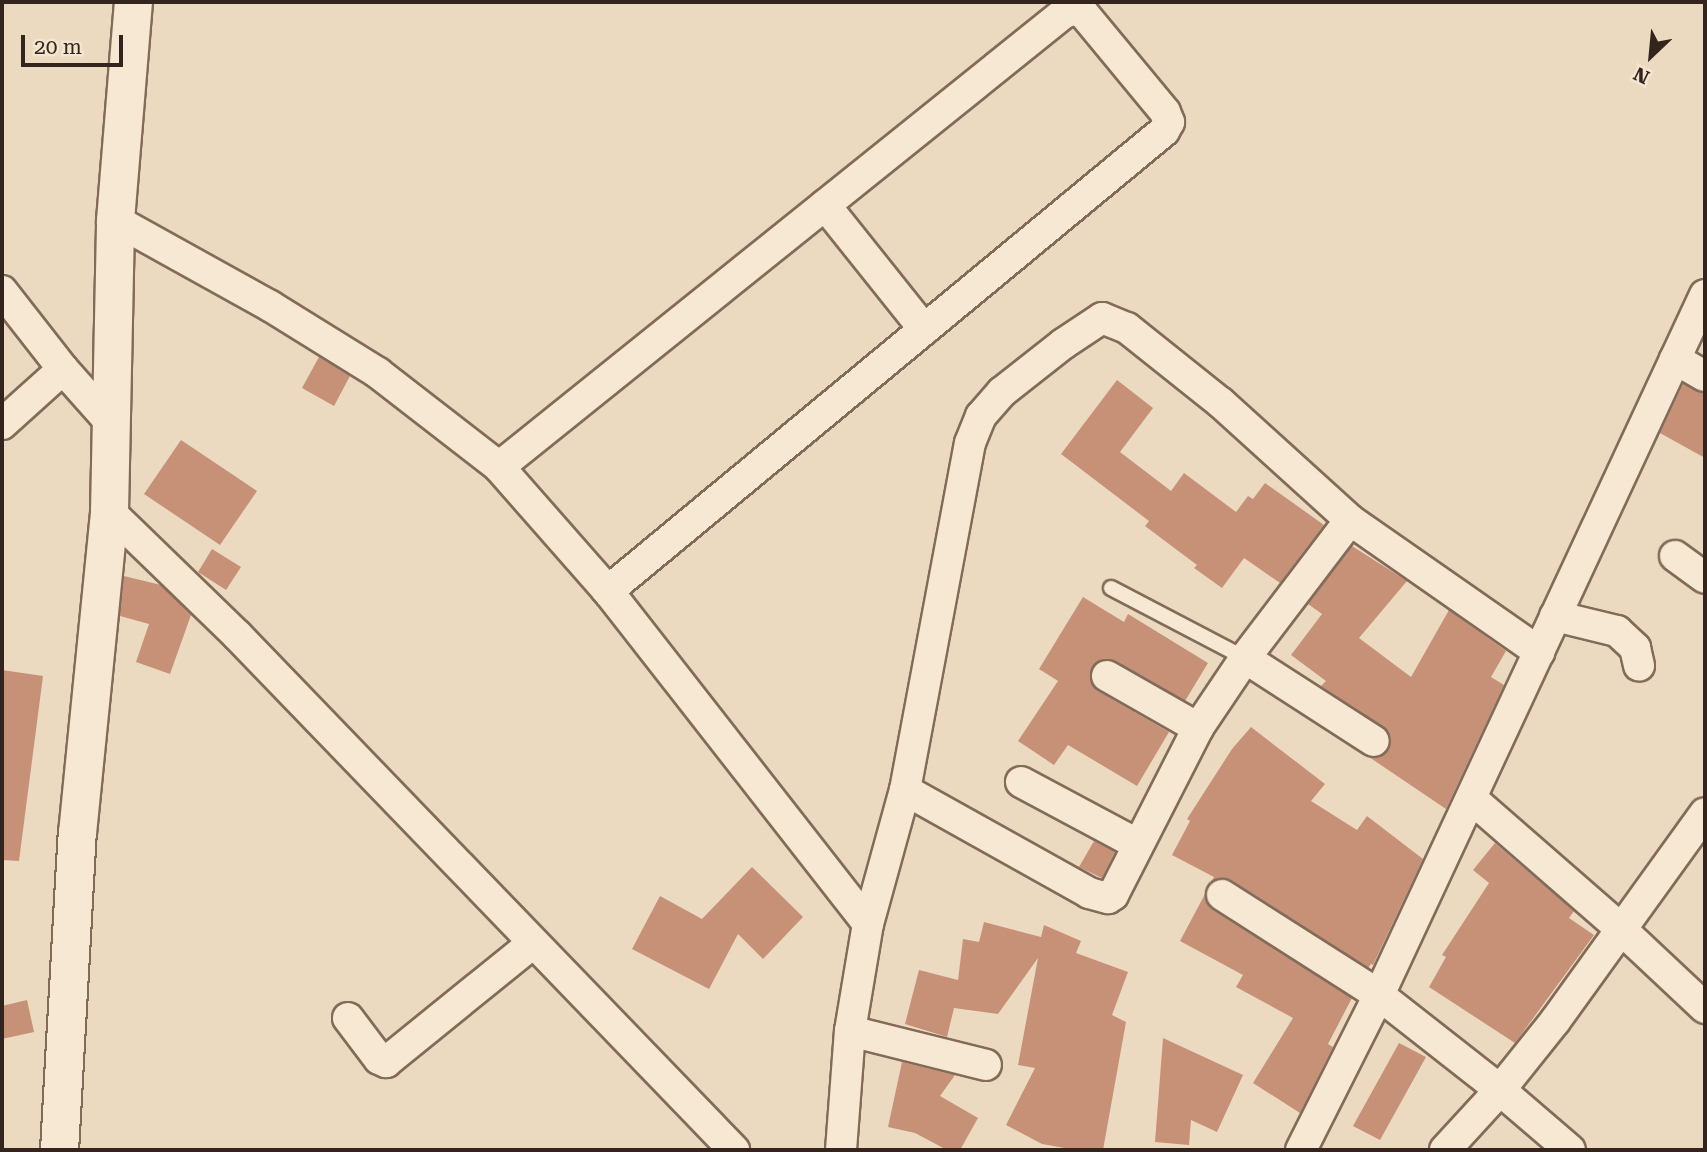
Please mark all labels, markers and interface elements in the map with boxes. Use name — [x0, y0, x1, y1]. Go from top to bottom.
scale bar — [24, 21, 126, 65]
north arrow — [1616, 21, 1686, 91]
text: 20 m — [34, 35, 82, 59]
text: N — [1630, 62, 1653, 89]

